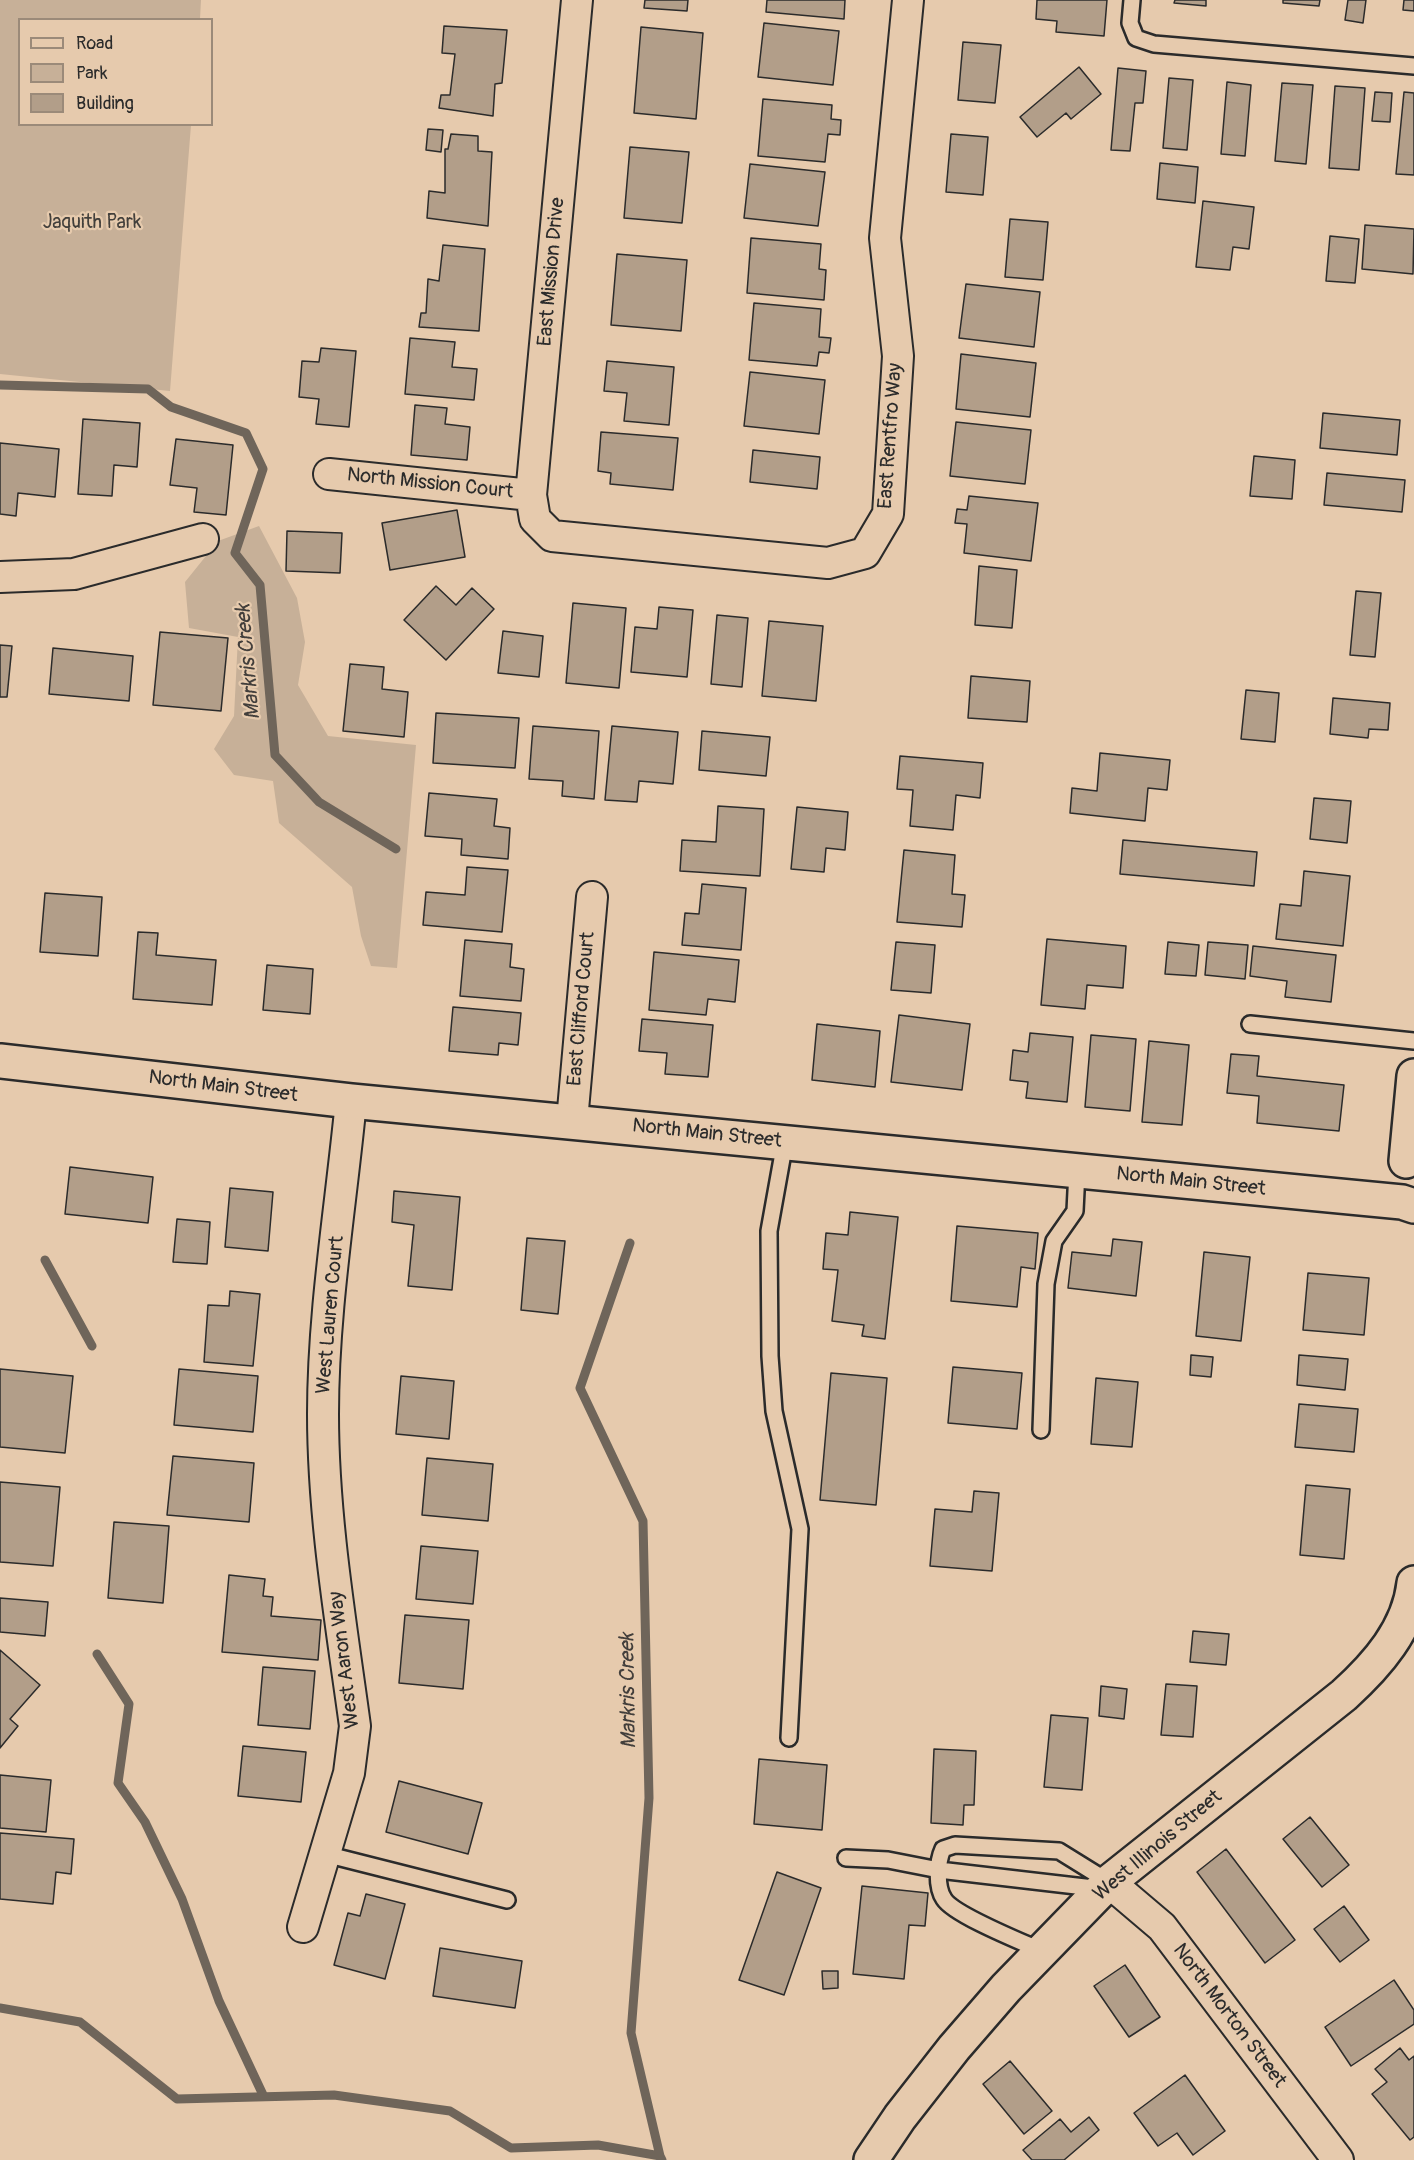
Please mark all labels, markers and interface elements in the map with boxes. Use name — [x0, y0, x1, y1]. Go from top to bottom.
legend — [18, 18, 213, 126]
text: Road — [76, 32, 113, 55]
text: Park — [76, 62, 108, 85]
text: Building — [76, 92, 134, 115]
street label: East Mission Drive — [534, 197, 570, 347]
park label: Jaquith Park — [43, 211, 141, 235]
street label: East Rentfro Way — [874, 362, 908, 510]
street label: North Mission Court — [346, 463, 514, 505]
water label: Markris Creek — [231, 603, 267, 721]
street label: East Clifford Court — [563, 931, 601, 1087]
street label: North Main Street — [147, 1066, 299, 1108]
street label: North Main Street — [631, 1114, 783, 1154]
street label: North Main Street — [1115, 1162, 1267, 1202]
street label: West Lauren Court — [312, 1235, 350, 1395]
street label: West Aaron Way — [325, 1590, 365, 1730]
water label: Markris Creek — [615, 1633, 643, 1749]
street label: West Illinois Street — [1089, 1785, 1227, 1907]
street label: North Morton Street — [1167, 1939, 1291, 2093]

